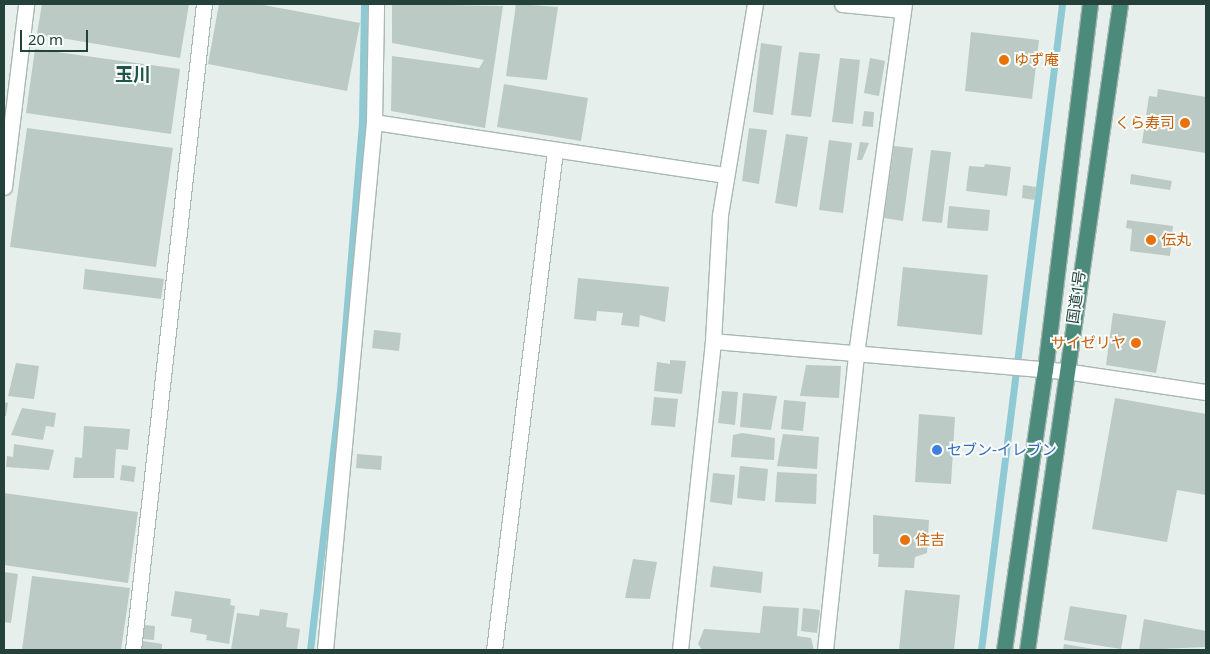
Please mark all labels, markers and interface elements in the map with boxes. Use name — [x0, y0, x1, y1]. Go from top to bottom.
scale bar — [22, 20, 90, 52]
text: 20 m — [28, 29, 63, 49]
place label: ゆず庵 — [1014, 51, 1059, 69]
marker: ゆず庵 — [998, 54, 1010, 66]
district label: 玉川 — [115, 63, 151, 85]
place label: くら寿司 — [1115, 114, 1175, 132]
marker: くら寿司 — [1179, 117, 1191, 129]
place label: 伝丸 — [1161, 231, 1191, 249]
marker: 伝丸 — [1145, 234, 1157, 246]
street label: 国道1号 — [1063, 269, 1089, 325]
place label: サイゼリヤ — [1051, 334, 1126, 352]
marker: サイゼリヤ — [1130, 337, 1142, 349]
place label: セブン-イレブン — [947, 441, 1057, 459]
marker: セブン-イレブン — [931, 444, 943, 456]
place label: 住吉 — [915, 531, 945, 549]
marker: 住吉 — [899, 534, 911, 546]

